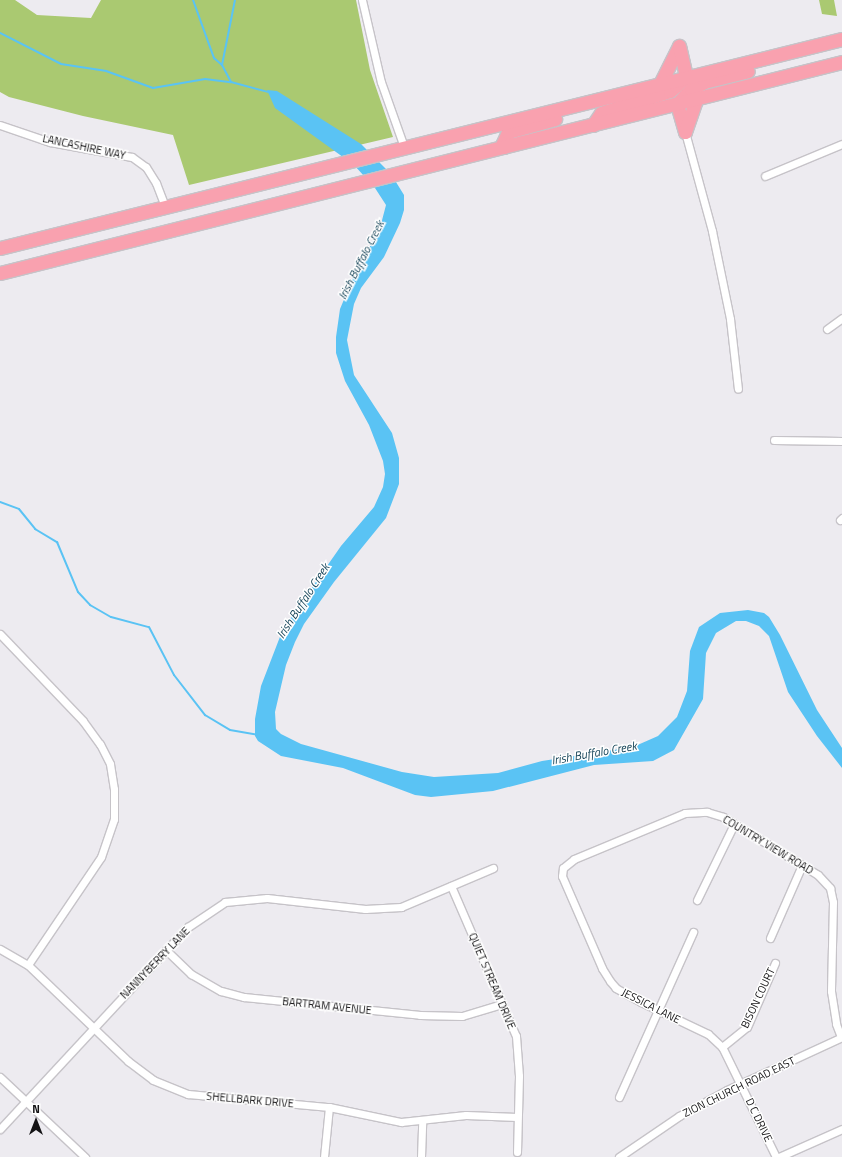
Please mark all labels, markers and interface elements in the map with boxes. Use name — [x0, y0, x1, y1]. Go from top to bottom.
street label: LANCASHIRE WAY — [41, 132, 127, 162]
water label: Irish Buffalo Creek — [335, 218, 387, 302]
water label: Irish Buffalo Creek — [273, 561, 333, 641]
water label: Irish Buffalo Creek — [550, 738, 638, 768]
street label: COUNTRY VIEW ROAD — [720, 813, 816, 877]
street label: NANNYBERRY LANE — [117, 924, 193, 1002]
street label: QUIET STREAM DRIVE — [466, 931, 518, 1031]
street label: BISON COURT — [738, 966, 778, 1030]
street label: JESSICA LANE — [619, 986, 683, 1026]
street label: BARTRAM AVENUE — [282, 995, 372, 1017]
street label: ZION CHURCH ROAD EAST — [681, 1054, 797, 1120]
street label: SHELLBARK DRIVE — [206, 1090, 294, 1110]
street label: D C DRIVE — [743, 1096, 775, 1144]
north arrow — [16, 1101, 56, 1141]
text: N — [32, 1101, 40, 1117]

